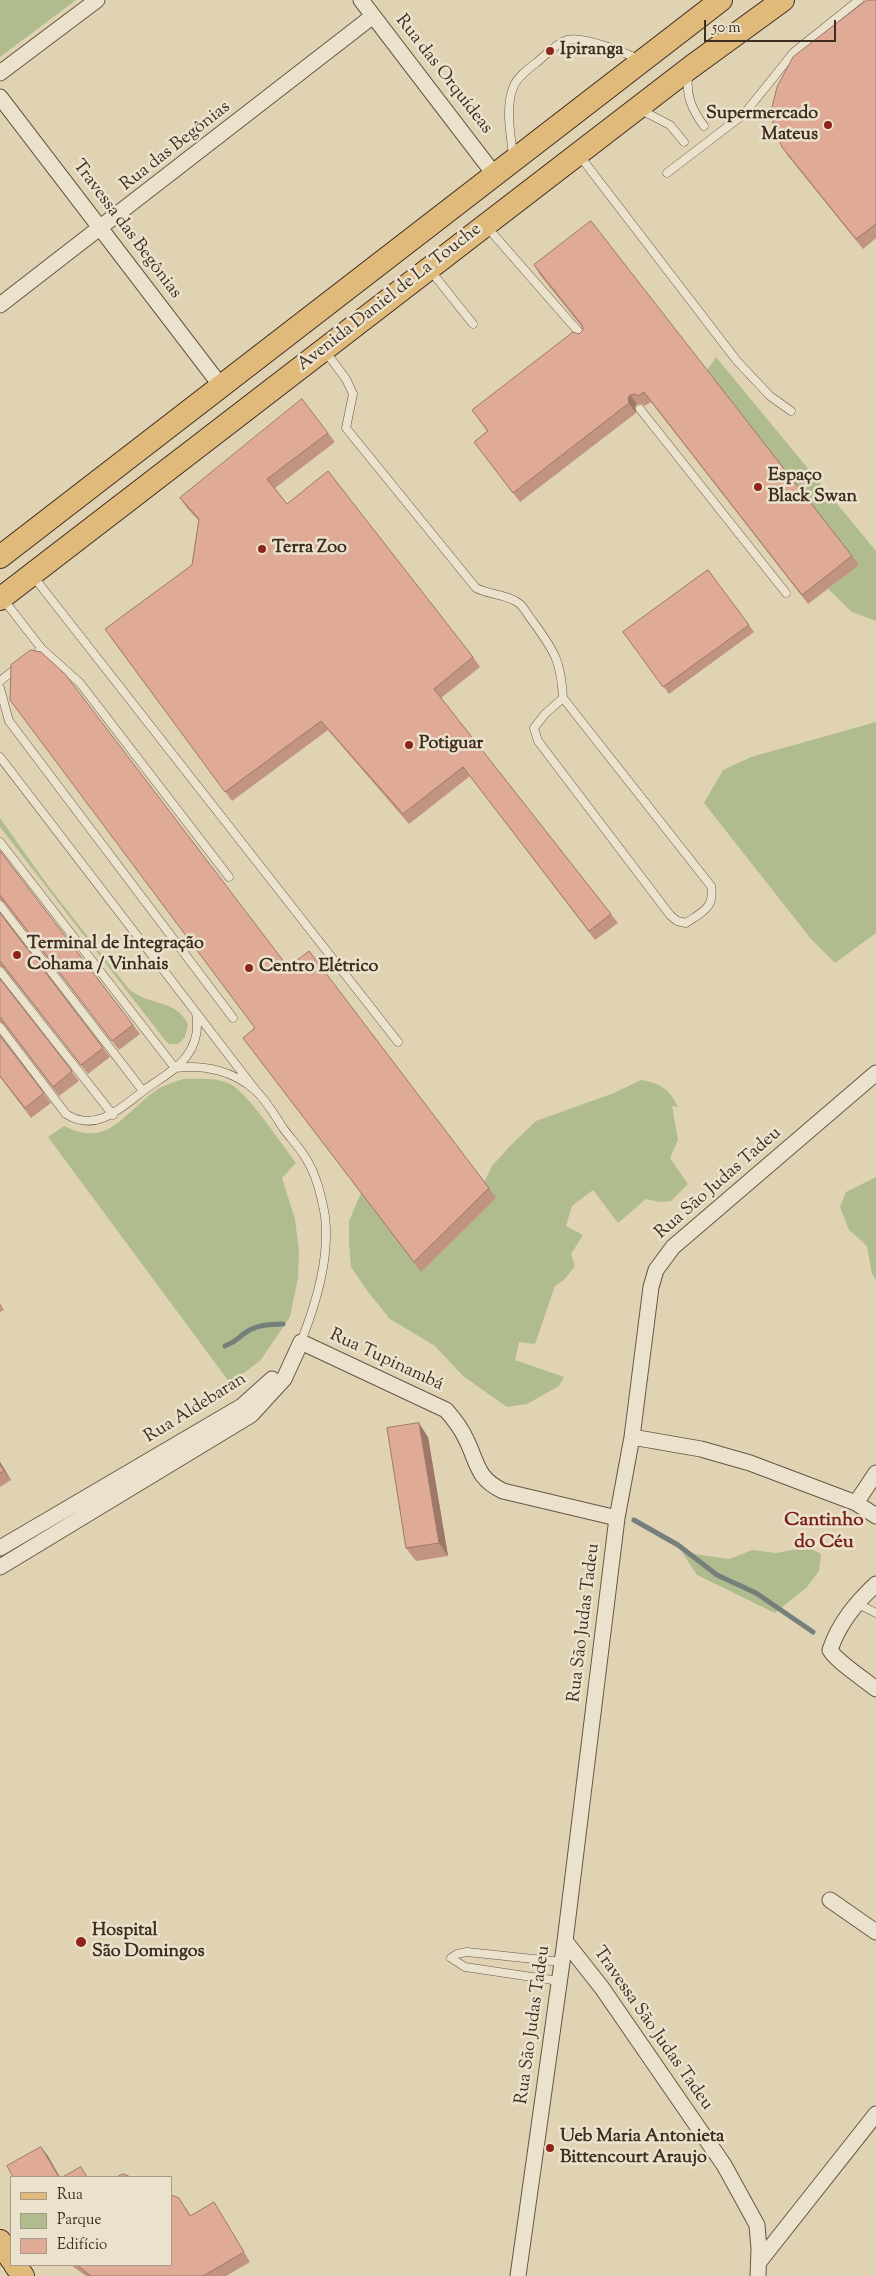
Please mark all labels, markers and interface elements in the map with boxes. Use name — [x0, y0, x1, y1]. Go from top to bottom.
scale bar — [706, 10, 838, 42]
street label: Rua das Orquídeas — [390, 11, 496, 139]
text: 50 m — [712, 18, 741, 39]
place label: Ipiranga — [560, 40, 624, 62]
marker: Ipiranga — [544, 45, 556, 57]
street label: Rua das Begônias — [117, 97, 235, 197]
place label: Supermercado Mateus — [706, 104, 818, 146]
marker: Supermercado Mateus — [822, 119, 834, 131]
street label: Travessa das Begônias — [67, 156, 185, 304]
street label: Avenida Daniel de La Touche — [294, 219, 486, 377]
place label: Espaço Black Swan — [768, 466, 857, 508]
marker: Espaço Black Swan — [752, 481, 764, 493]
place label: Terra Zoo — [272, 538, 347, 560]
marker: Terra Zoo — [256, 543, 268, 555]
place label: Potiguar — [419, 734, 483, 756]
marker: Potiguar — [403, 739, 415, 751]
place label: Terminal de Integração Cohama / Vinhais — [27, 934, 204, 976]
marker: Terminal de Integração Cohama / Vinhais — [11, 949, 23, 961]
place label: Centro Elétrico — [259, 957, 378, 979]
marker: Centro Elétrico — [243, 962, 255, 974]
street label: Rua São Judas Tadeu — [651, 1123, 787, 1245]
street label: Rua Tupinambá — [326, 1325, 446, 1397]
street label: Rua Aldebaran — [141, 1369, 251, 1449]
district label: Cantinho do Céu — [784, 1511, 864, 1555]
street label: Rua São Judas Tadeu — [565, 1542, 605, 1704]
place label: Hospital São Domingos — [92, 1921, 205, 1964]
marker: Hospital São Domingos — [74, 1935, 88, 1949]
street label: Travessa São Judas Tadeu — [587, 1943, 717, 2115]
street label: Rua São Judas Tadeu — [512, 1944, 556, 2106]
place label: Ueb Maria Antonieta Bittencourt Araujo — [560, 2127, 724, 2170]
marker: Ueb Maria Antonieta Bittencourt Araujo — [544, 2142, 556, 2154]
legend — [10, 2176, 172, 2266]
text: Rua — [57, 2185, 83, 2206]
text: Parque — [57, 2210, 101, 2231]
text: Edifício — [57, 2235, 107, 2256]

